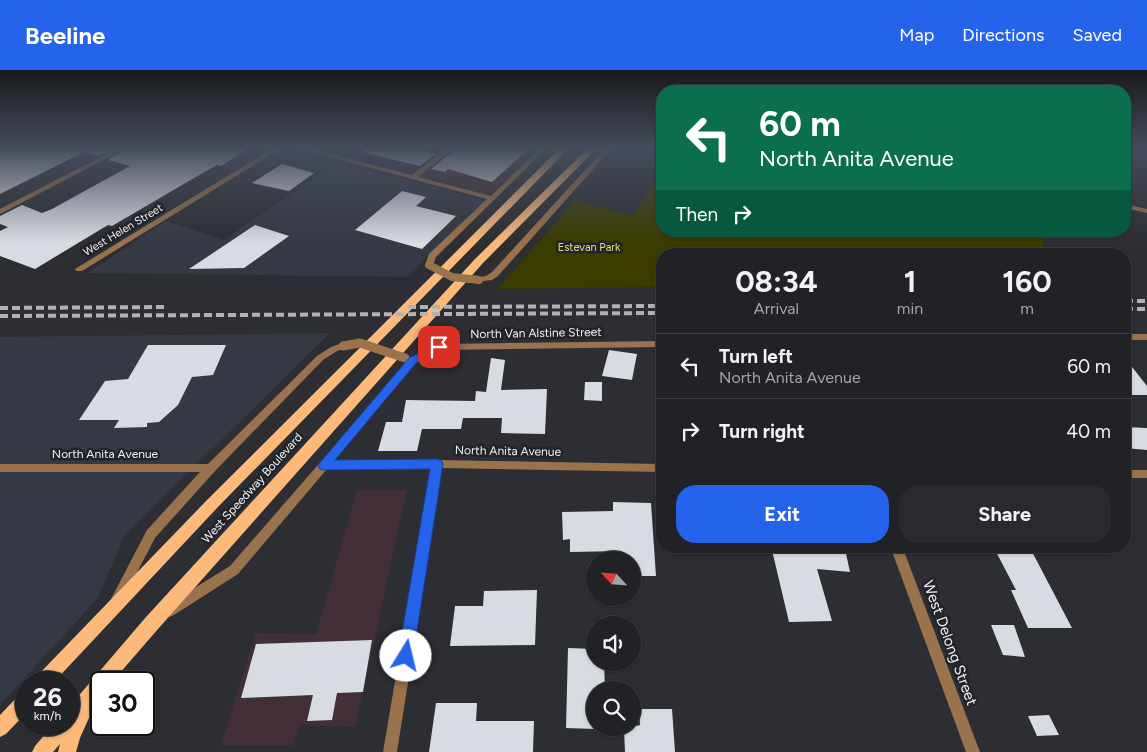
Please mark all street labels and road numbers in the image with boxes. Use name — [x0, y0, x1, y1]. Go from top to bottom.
street label: West Helen Street — [81, 201, 165, 259]
street label: North Van Alstine Street — [470, 325, 602, 341]
street label: West Speedway Boulevard — [199, 430, 305, 546]
street label: North Anita Avenue — [455, 443, 562, 459]
street label: North Anita Avenue — [52, 447, 159, 461]
street label: West Delong Street — [919, 578, 981, 708]

